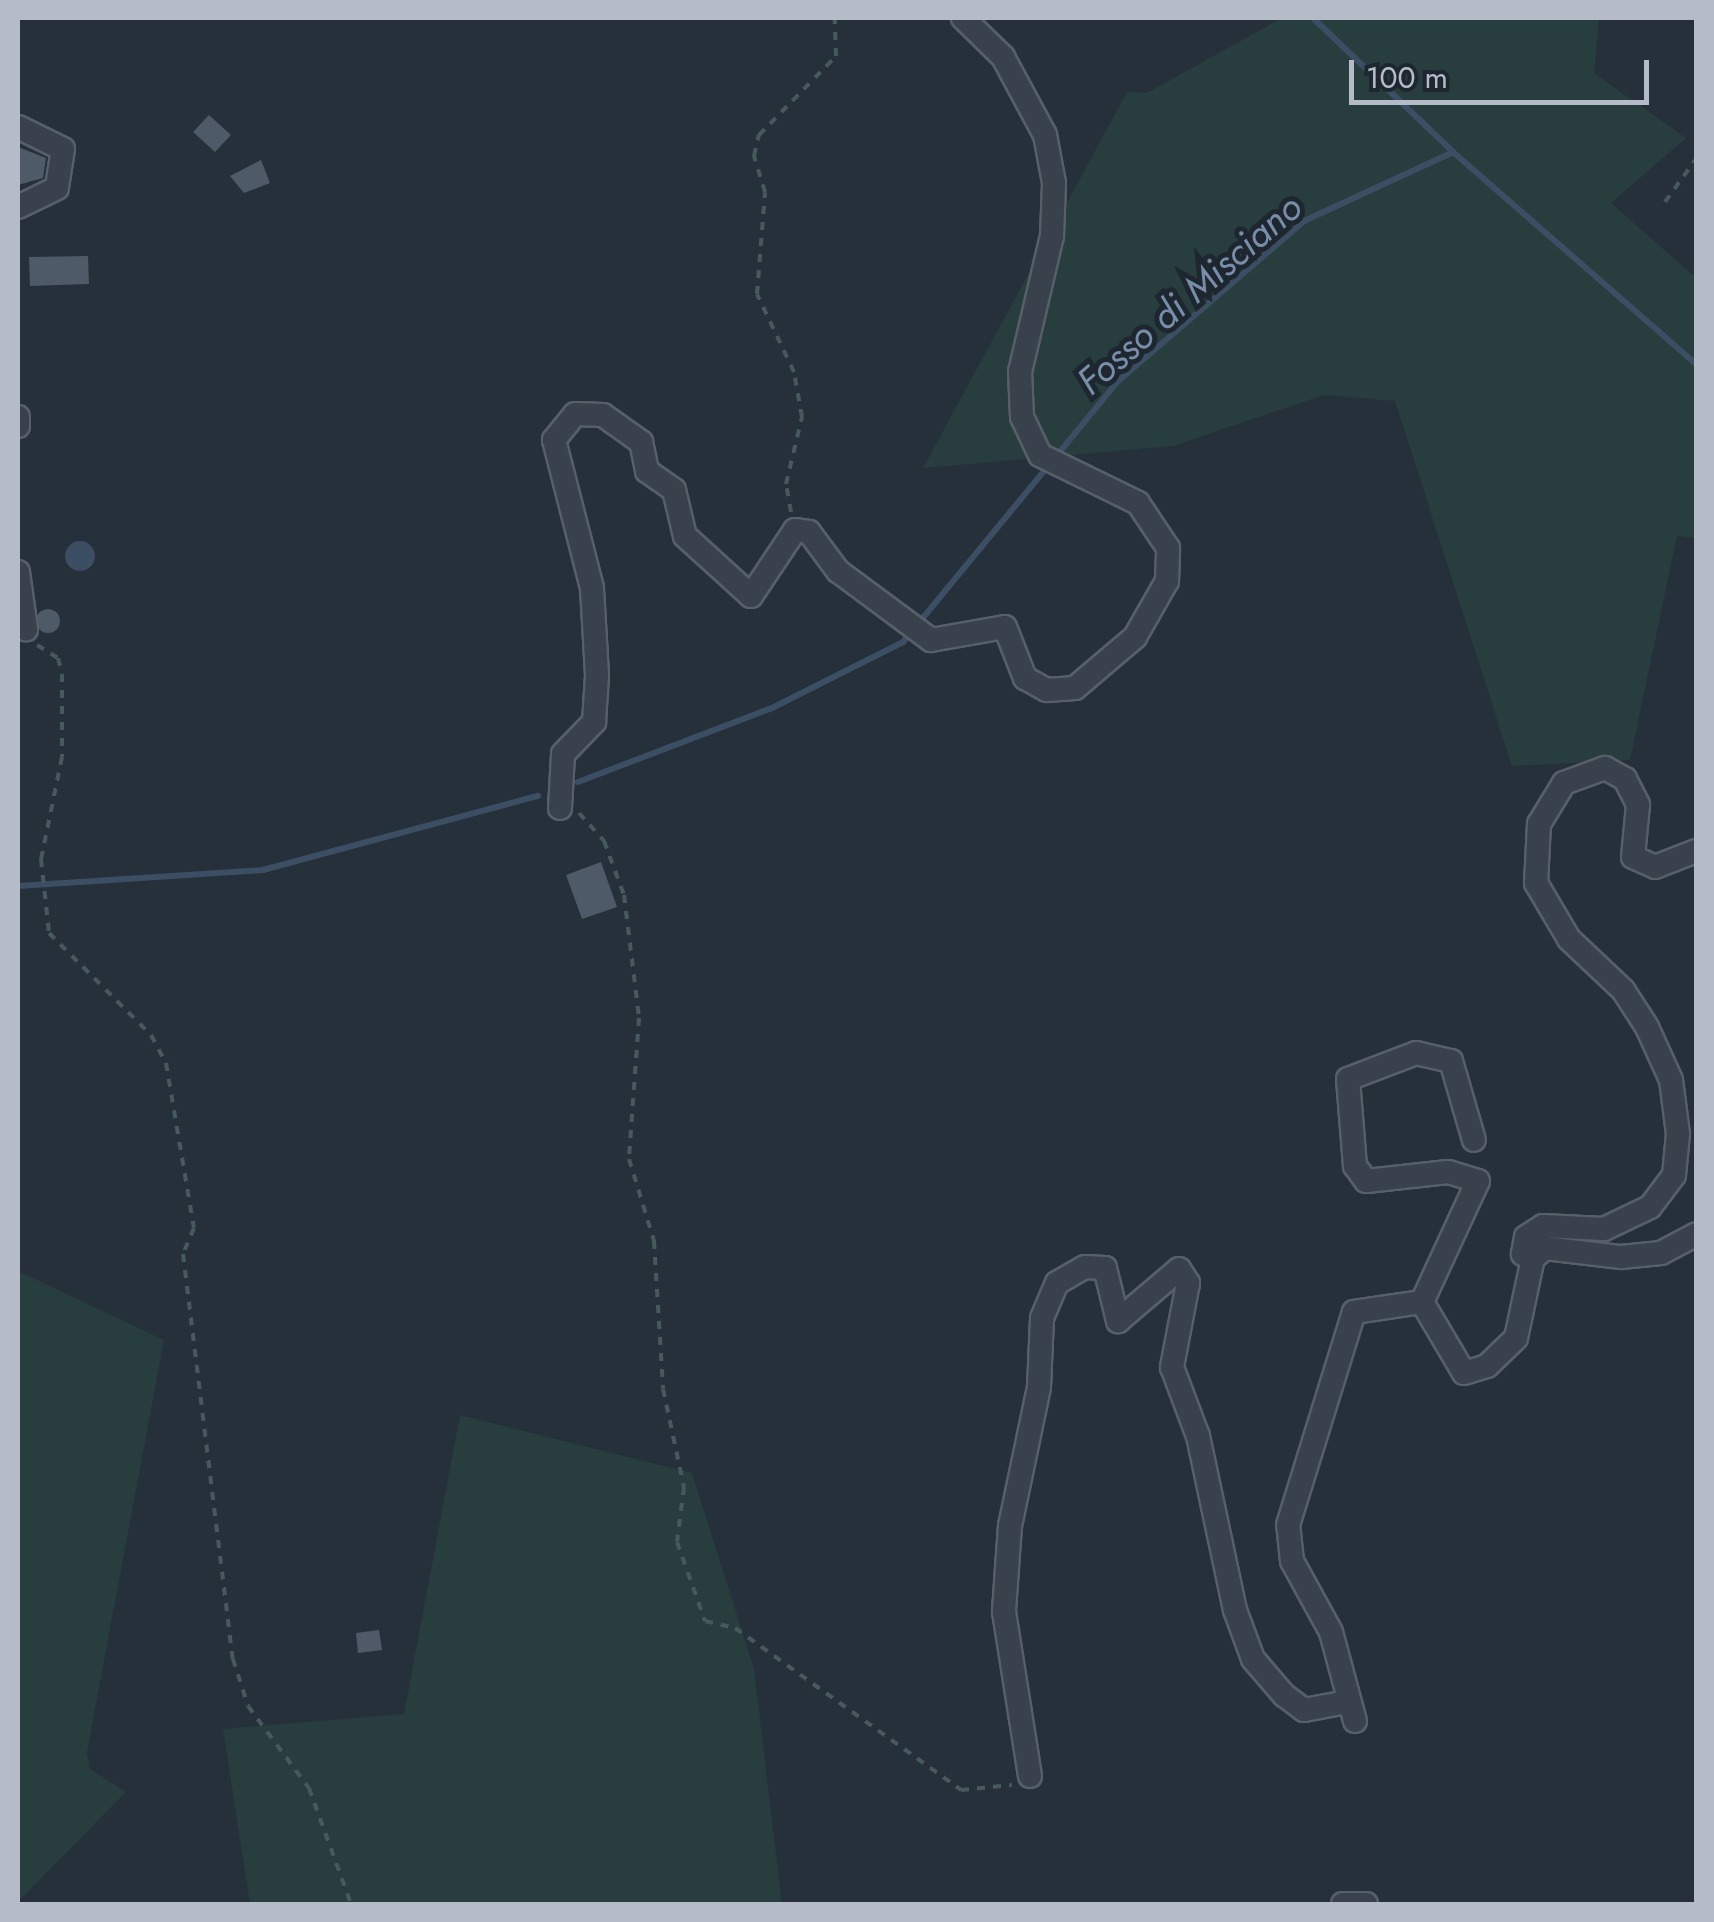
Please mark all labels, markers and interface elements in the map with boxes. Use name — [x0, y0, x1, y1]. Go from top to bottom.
scale bar — [1354, 40, 1654, 102]
text: 100 m — [1366, 56, 1448, 99]
water label: Fosso di Misciano — [1067, 184, 1311, 404]

